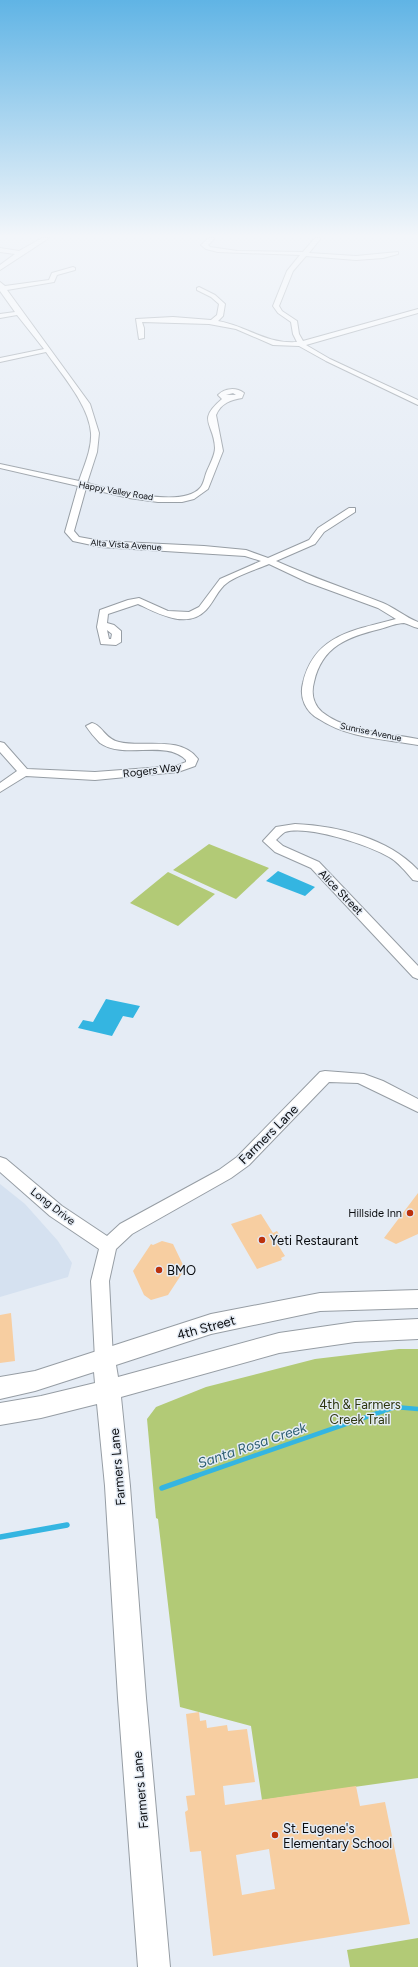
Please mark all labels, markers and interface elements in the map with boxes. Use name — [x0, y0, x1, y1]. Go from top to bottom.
street label: Happy Valley Road — [78, 479, 154, 502]
street label: Alta Vista Avenue — [90, 537, 162, 552]
street label: Sunrise Avenue — [339, 720, 403, 743]
street label: Rogers Way — [122, 760, 182, 781]
street label: Alice Street — [316, 867, 365, 918]
street label: Farmers Lane — [236, 1102, 301, 1167]
street label: Long Drive — [28, 1185, 78, 1228]
place label: Hillside Inn — [348, 1207, 402, 1220]
marker: Hillside Inn — [405, 1208, 415, 1218]
place label: Yeti Restaurant — [270, 1233, 359, 1248]
marker: Yeti Restaurant — [257, 1235, 267, 1245]
place label: BMO — [167, 1263, 196, 1278]
marker: BMO — [154, 1265, 164, 1275]
street label: 4th Street — [175, 1312, 237, 1342]
park label: 4th & Farmers Creek Trail — [319, 1397, 401, 1427]
water label: Santa Rosa Creek — [196, 1419, 310, 1472]
street label: Farmers Lane — [107, 1428, 128, 1506]
street label: Farmers Lane — [130, 1751, 151, 1829]
place label: St. Eugene's Elementary School — [283, 1821, 392, 1851]
marker: St. Eugene's Elementary School — [270, 1830, 280, 1840]

